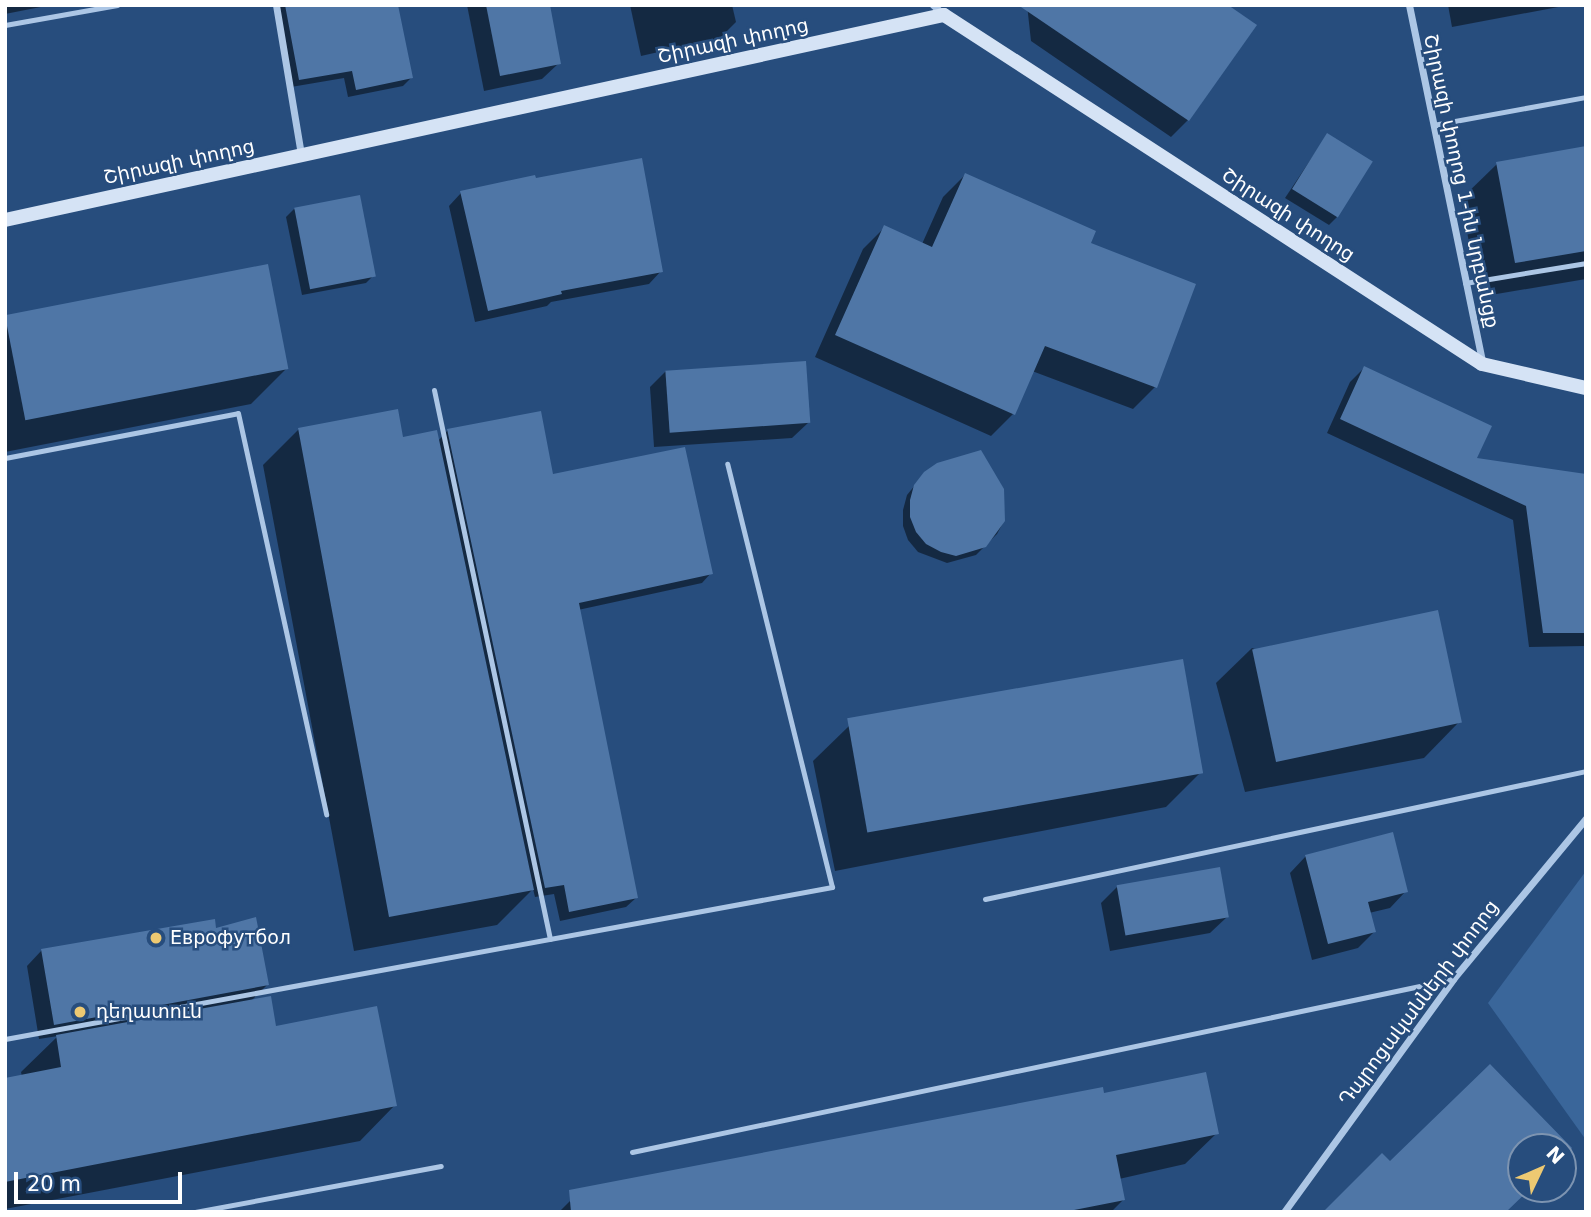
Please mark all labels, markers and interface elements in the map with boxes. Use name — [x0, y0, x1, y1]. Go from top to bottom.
street label: Շիրազի փողոց — [655, 14, 811, 68]
street label: Շիրազի փողոց 1-ին նրբանցք — [1419, 32, 1503, 330]
street label: Շիրազի փողոց — [101, 135, 257, 189]
street label: Շիրազի փողոց — [1217, 164, 1359, 266]
street label: Դպրոցականների փողոց — [1334, 896, 1504, 1110]
place label: Еврофутбол — [170, 927, 291, 949]
marker: Еврофутбол — [148, 930, 164, 946]
place label: դեղատուն — [96, 1001, 202, 1023]
marker: դեղատուն — [70, 1002, 90, 1022]
north arrow — [1507, 1133, 1577, 1203]
text: N — [1542, 1141, 1569, 1168]
scale bar — [18, 1158, 186, 1202]
text: 20 m — [27, 1172, 81, 1196]

